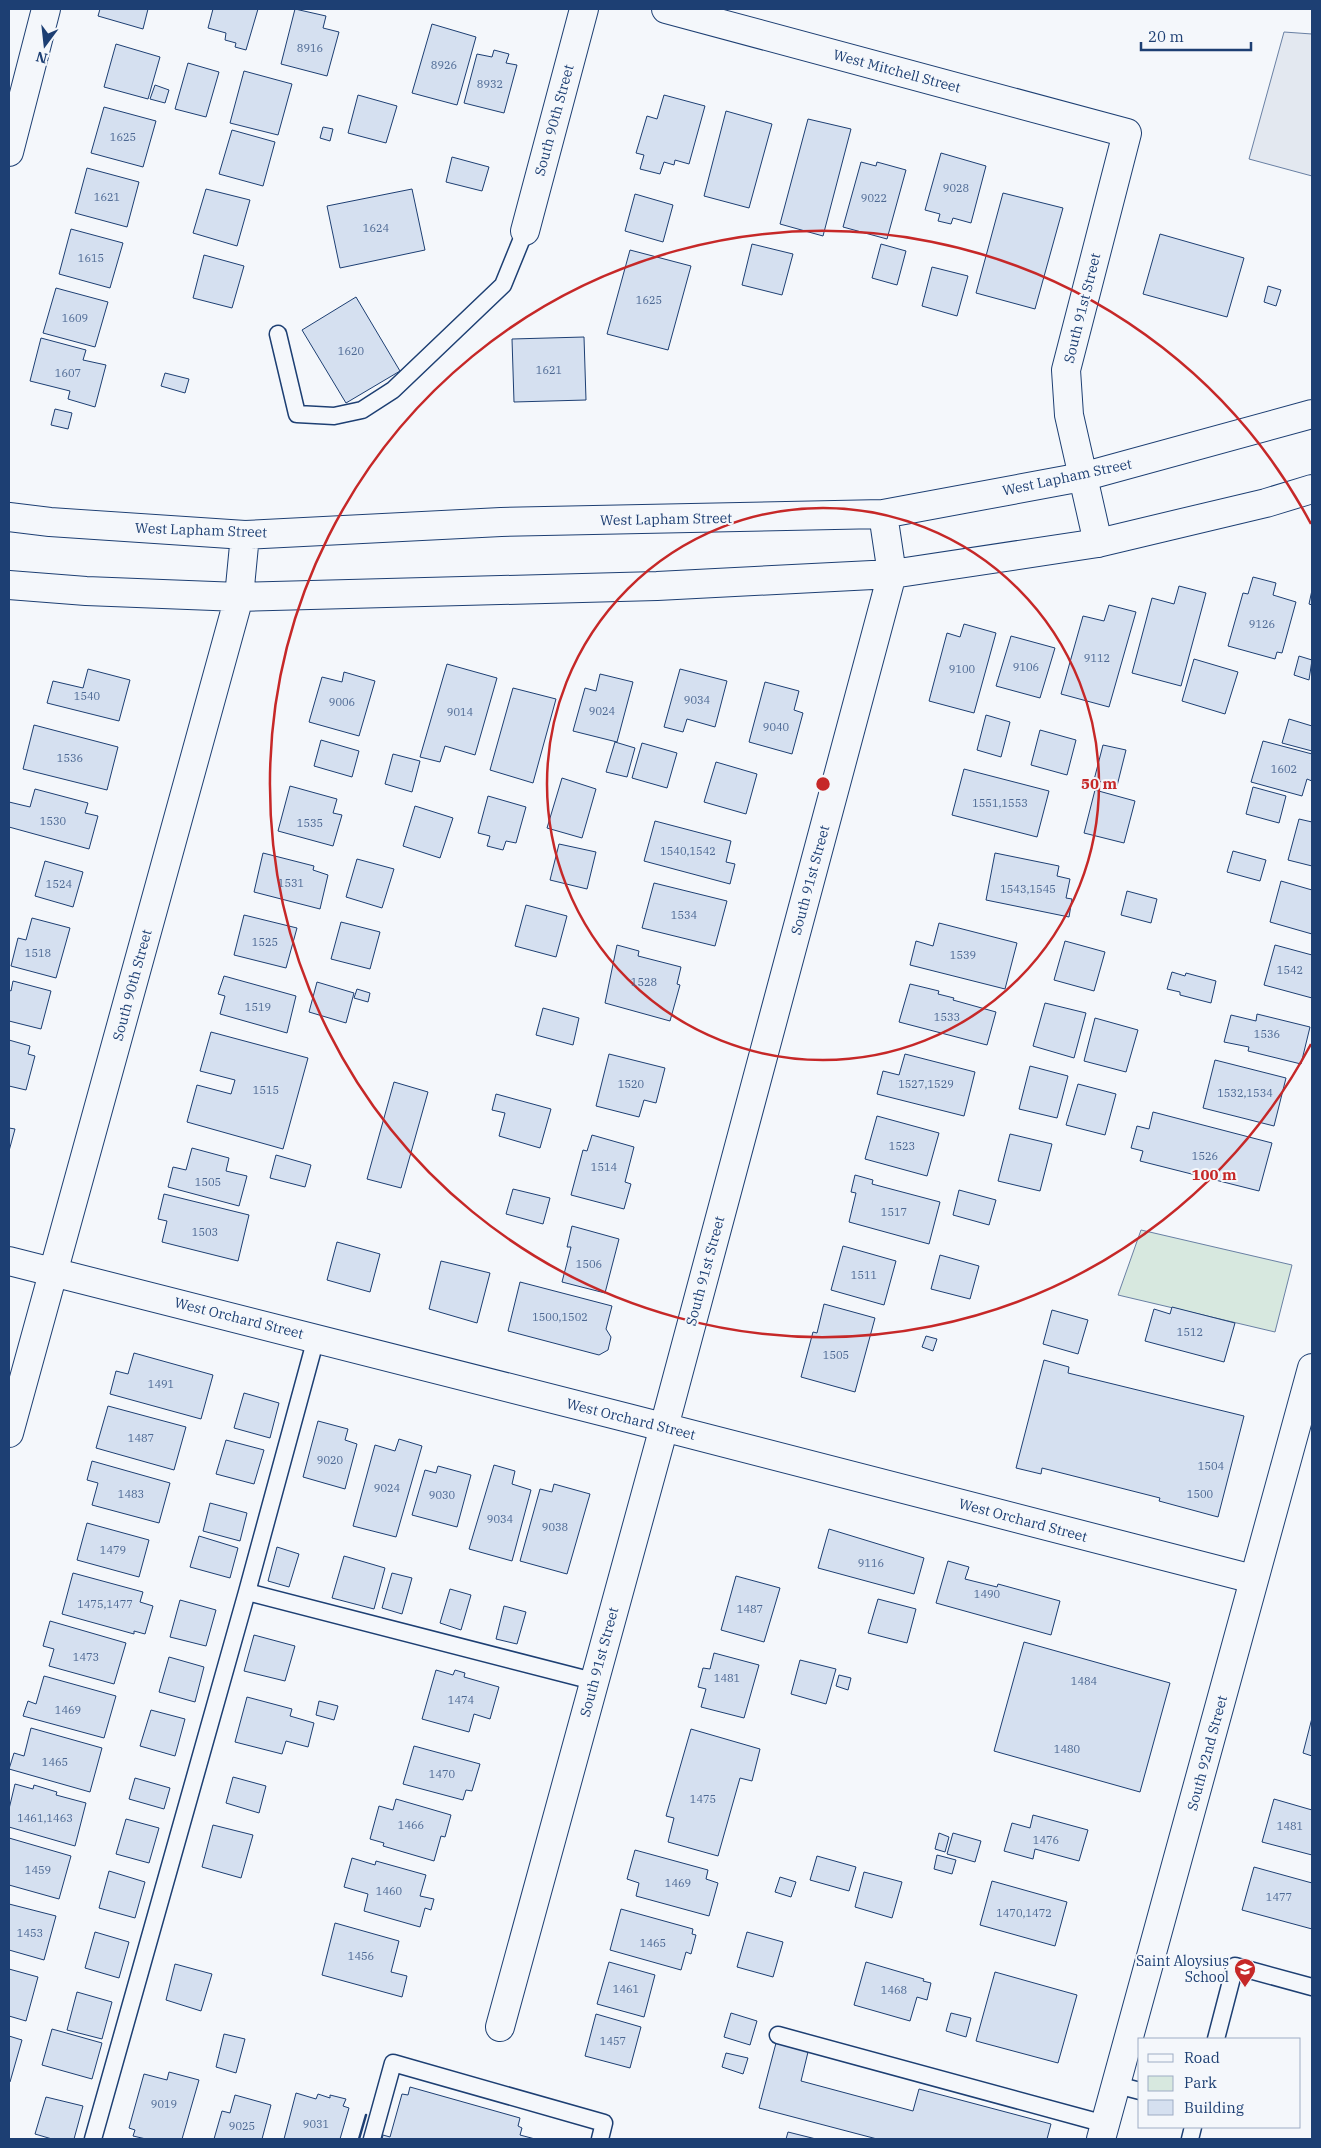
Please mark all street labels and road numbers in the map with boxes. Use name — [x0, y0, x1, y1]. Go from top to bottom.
street label: West Mitchell Street — [831, 45, 963, 97]
street label: South 90th Street — [530, 62, 578, 178]
street label: South 91st Street — [1060, 251, 1104, 365]
street label: West Lapham Street — [1000, 454, 1134, 500]
street label: West Lapham Street — [600, 509, 732, 529]
street label: West Lapham Street — [135, 519, 267, 541]
street label: South 91st Street — [787, 823, 833, 937]
street label: South 90th Street — [108, 927, 156, 1043]
street label: South 91st Street — [682, 1214, 728, 1328]
street label: West Orchard Street — [173, 1293, 305, 1343]
street label: West Orchard Street — [565, 1394, 697, 1444]
street label: West Orchard Street — [957, 1494, 1089, 1546]
street label: South 91st Street — [576, 1605, 622, 1719]
street label: South 92nd Street — [1183, 1693, 1231, 1813]

